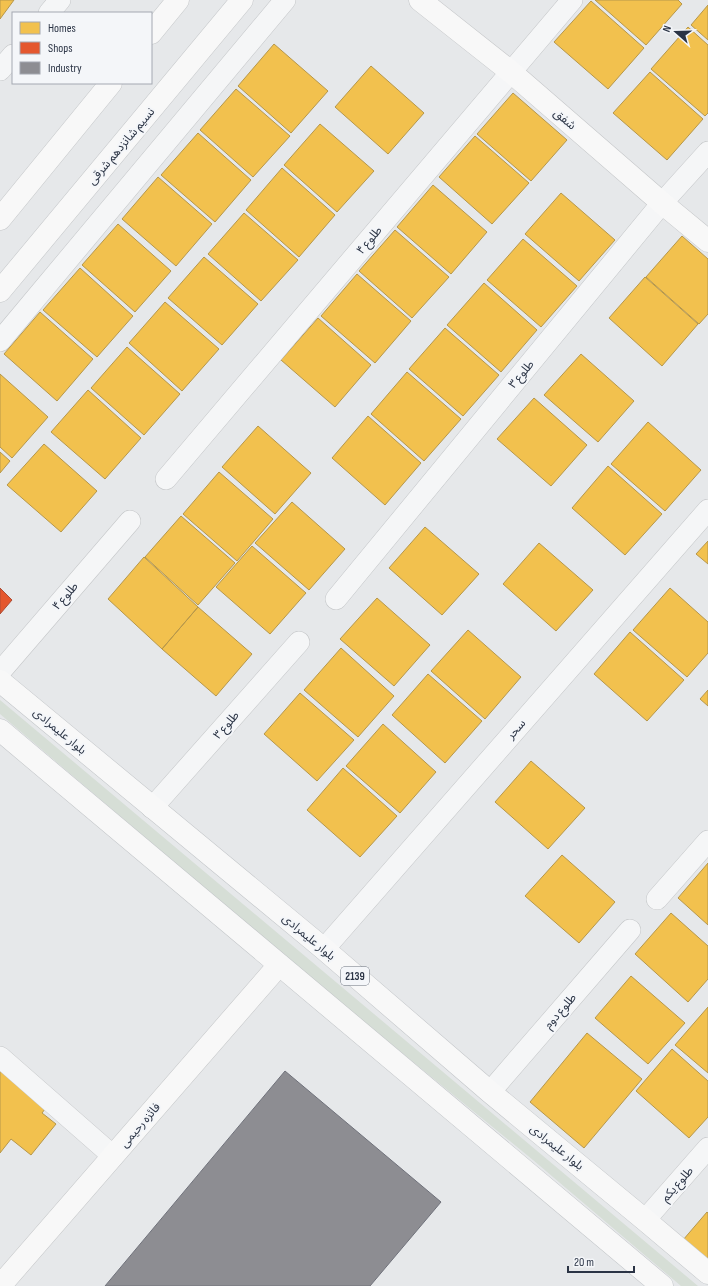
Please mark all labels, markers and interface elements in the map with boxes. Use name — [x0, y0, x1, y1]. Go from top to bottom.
legend — [12, 12, 152, 84]
north arrow — [656, 12, 696, 52]
text: Homes — [48, 21, 76, 36]
text: N — [660, 24, 674, 34]
text: Shops — [48, 41, 73, 56]
text: Industry — [48, 61, 82, 76]
street label: نسیم شانزدهم شرقی — [85, 105, 159, 189]
street label: شفق — [550, 106, 579, 133]
street label: طلوع ۴ — [353, 223, 386, 258]
street label: طلوع ۳ — [505, 357, 538, 392]
street label: طلوع ۴ — [49, 579, 82, 614]
street label: بلوار علیمرادی — [30, 705, 89, 758]
street label: طلوع ۳ — [210, 708, 243, 743]
street label: سحر — [503, 716, 529, 743]
street label: بلوار علیمرادی — [279, 911, 338, 964]
road number: 2139 — [341, 967, 369, 985]
street label: طلوع دوم — [541, 990, 581, 1033]
street label: فائزه رحیمی — [117, 1100, 164, 1151]
street label: بلوار علیمرادی — [527, 1121, 587, 1174]
street label: طلوع یکم — [658, 1164, 698, 1206]
scale bar — [568, 1248, 634, 1274]
text: 20 m — [574, 1255, 594, 1270]

